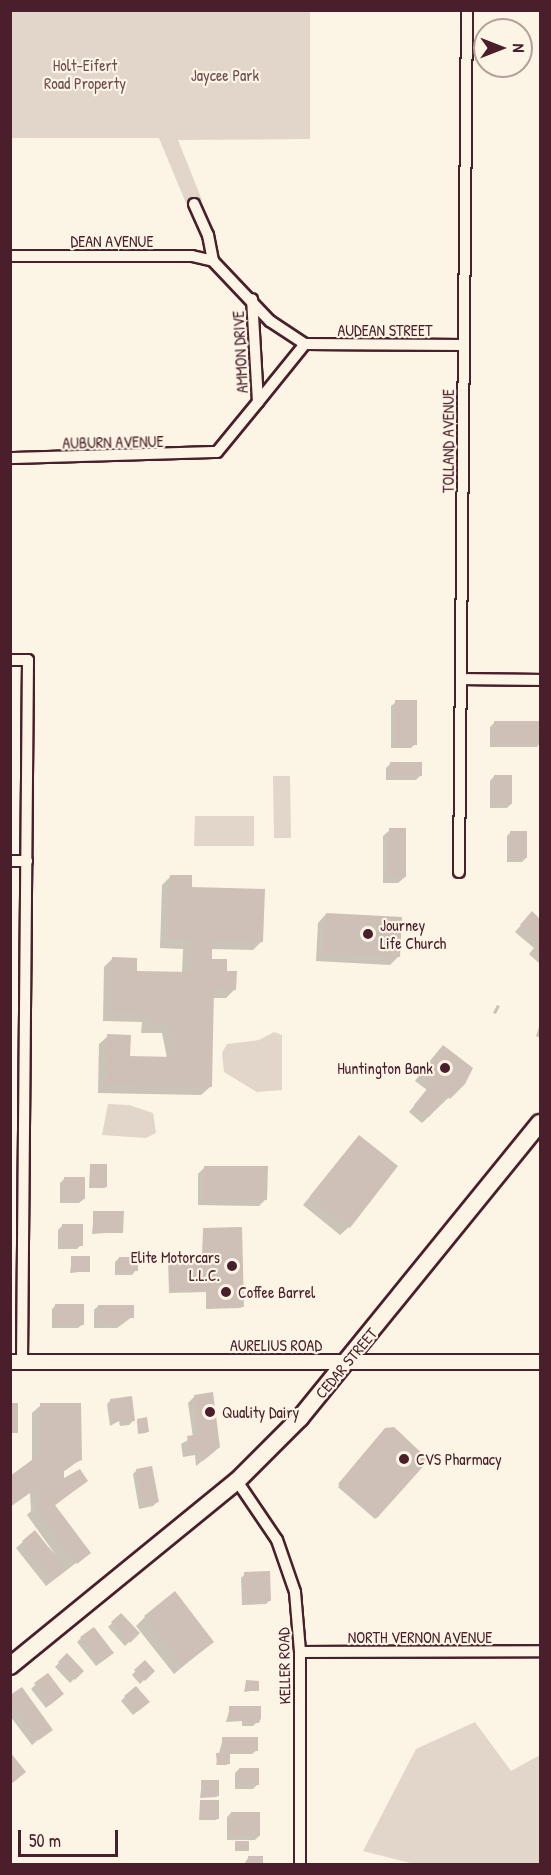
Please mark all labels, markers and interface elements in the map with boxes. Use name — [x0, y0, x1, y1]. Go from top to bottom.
north arrow — [473, 18, 533, 78]
text: N — [508, 44, 530, 52]
park label: Holt-Eifert Road Property — [44, 55, 126, 93]
park label: Jaycee Park — [191, 65, 259, 85]
street label: DEAN AVENUE — [71, 231, 153, 251]
street label: AMMON DRIVE — [228, 310, 252, 394]
street label: AUDEAN STREET — [337, 320, 433, 340]
street label: TOLLAND AVENUE — [438, 389, 458, 493]
street label: AUBURN AVENUE — [62, 432, 164, 452]
place label: Journey Life Church — [380, 915, 446, 953]
marker: Journey Life Church — [361, 927, 375, 941]
place label: Huntington Bank — [337, 1058, 433, 1078]
marker: Huntington Bank — [438, 1061, 452, 1075]
place label: Elite Motorcars L.L.C. — [131, 1247, 220, 1285]
marker: Elite Motorcars L.L.C. — [225, 1259, 239, 1273]
place label: Coffee Barrel — [238, 1282, 315, 1302]
marker: Coffee Barrel — [219, 1285, 233, 1299]
street label: CEDAR STREET — [311, 1324, 381, 1402]
street label: AURELIUS ROAD — [230, 1335, 322, 1355]
place label: Quality Dairy — [222, 1402, 299, 1422]
marker: Quality Dairy — [203, 1405, 217, 1419]
place label: CVS Pharmacy — [416, 1449, 502, 1469]
marker: CVS Pharmacy — [397, 1452, 411, 1466]
street label: KELLER ROAD — [274, 1627, 294, 1705]
street label: NORTH VERNON AVENUE — [348, 1627, 492, 1647]
scale bar — [21, 1818, 122, 1856]
text: 50 m — [29, 1828, 61, 1853]

